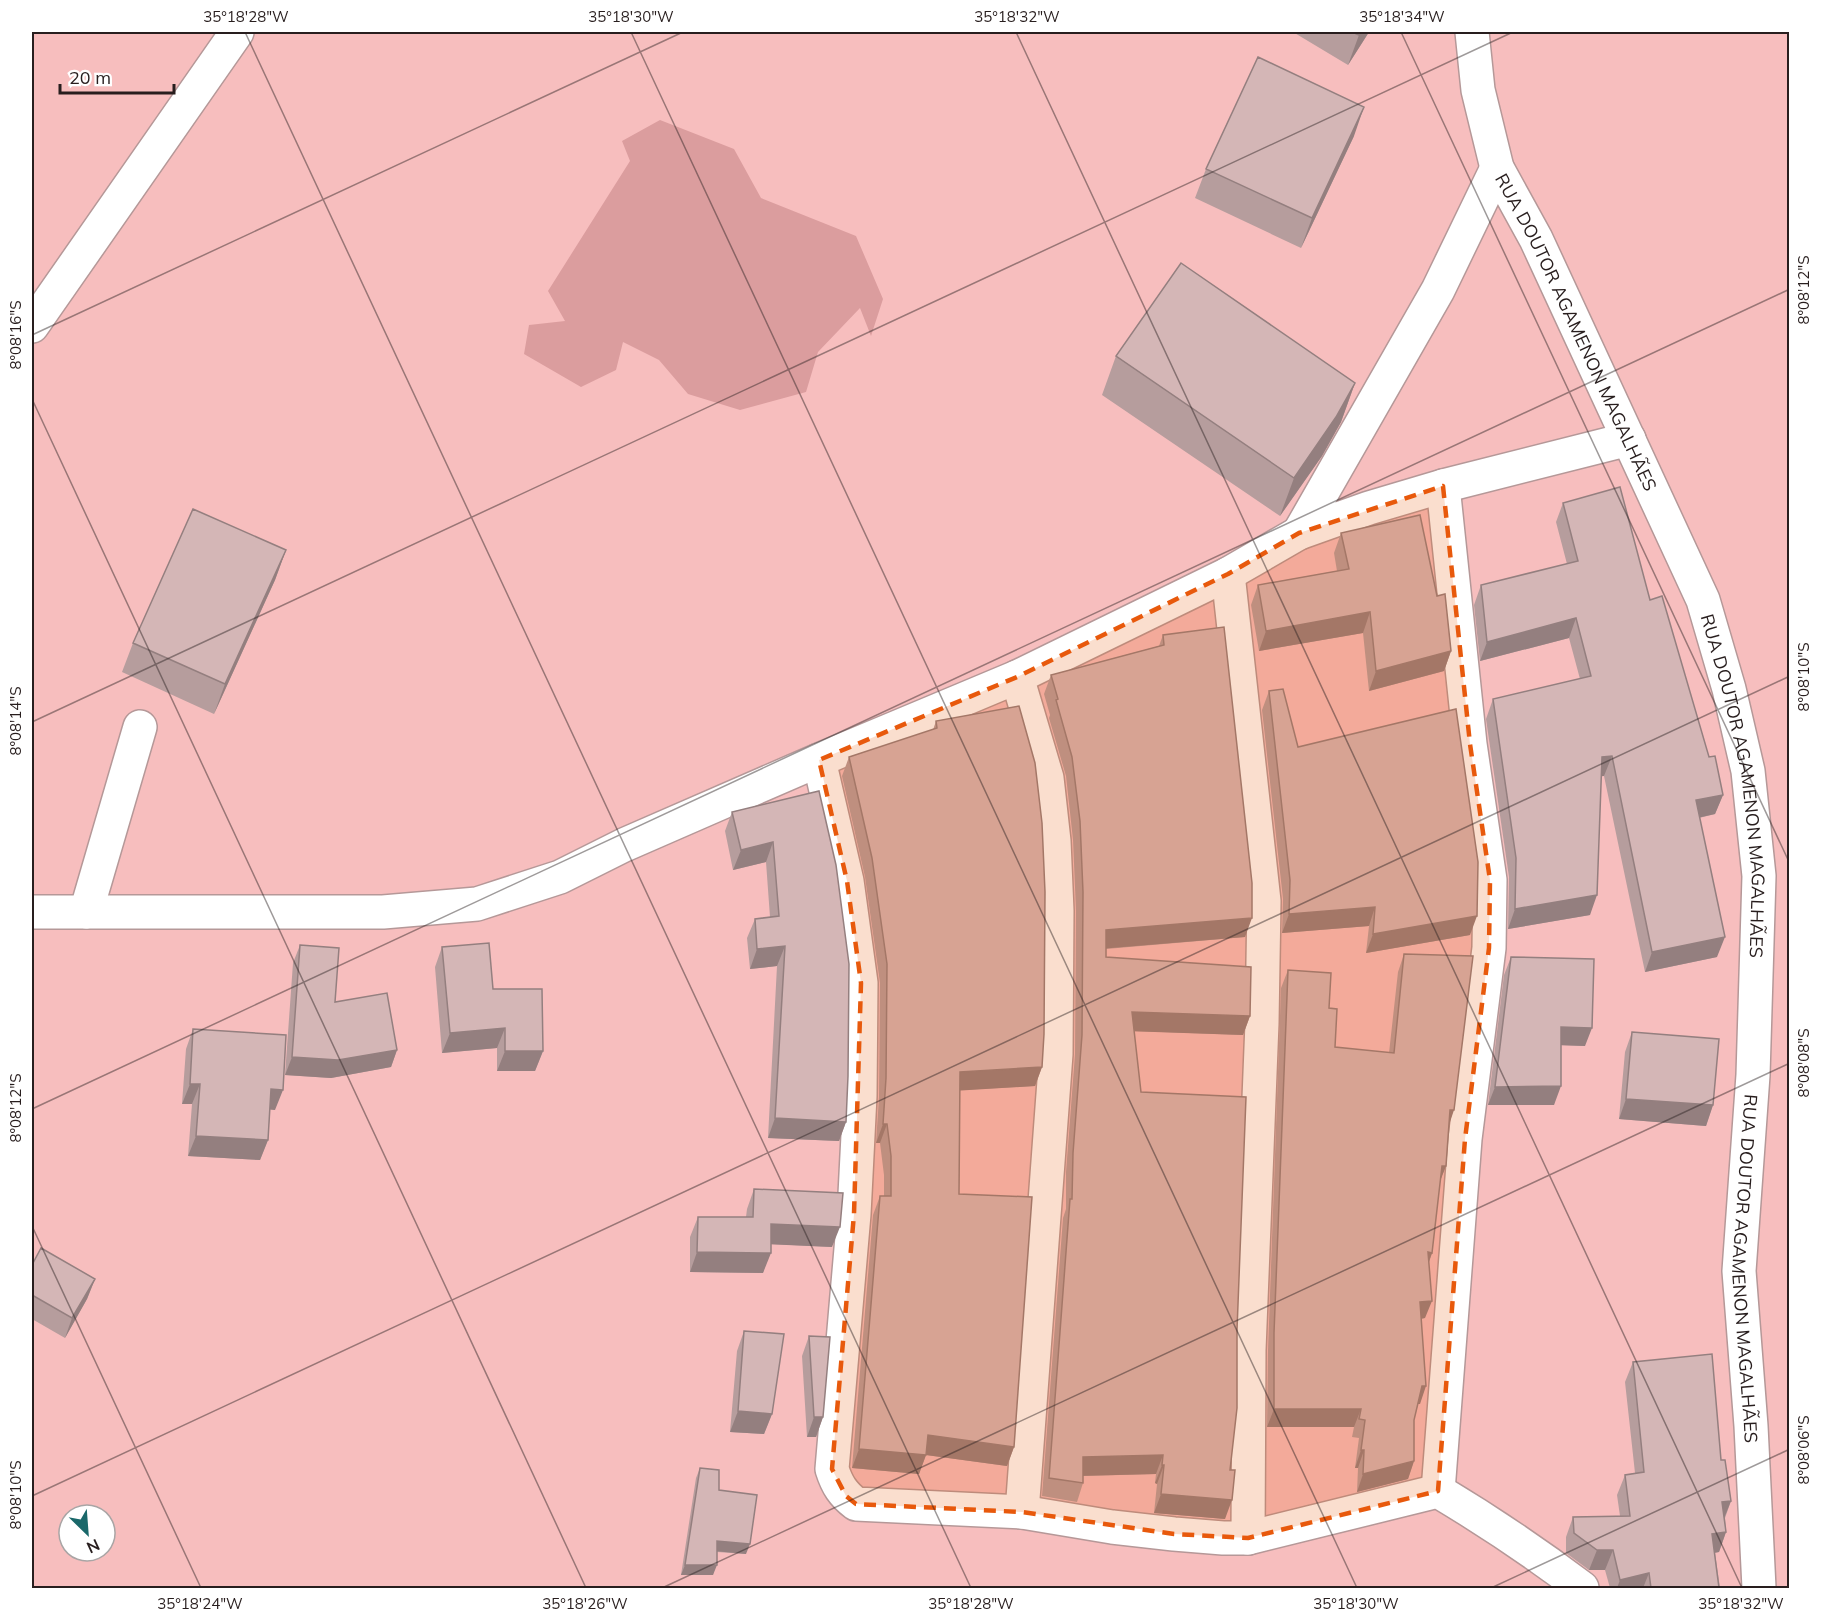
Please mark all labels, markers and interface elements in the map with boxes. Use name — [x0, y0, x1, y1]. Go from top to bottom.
text: 35°18'28"W — [203, 7, 289, 26]
text: 35°18'30"W — [588, 7, 674, 26]
text: 35°18'32"W — [974, 7, 1060, 26]
text: 35°18'34"W — [1359, 7, 1445, 26]
scale bar — [60, 57, 174, 95]
text: 20 m — [69, 66, 111, 89]
street label: RUA DOUTOR AGAMENON MAGALHÃES — [1491, 169, 1662, 494]
text: 8°08'12"S — [1794, 255, 1813, 325]
text: 8°08'16"S — [6, 300, 25, 370]
street label: RUA DOUTOR AGAMENON MAGALHÃES — [1696, 611, 1771, 958]
text: 8°08'10"S — [1794, 642, 1813, 712]
text: 8°08'14"S — [6, 686, 25, 756]
text: 8°08'08"S — [1794, 1028, 1813, 1098]
text: 8°08'12"S — [6, 1073, 25, 1143]
street label: RUA DOUTOR AGAMENON MAGALHÃES — [1727, 1093, 1763, 1443]
text: 8°08'06"S — [1794, 1415, 1813, 1485]
text: 8°08'10"S — [6, 1460, 25, 1530]
north arrow — [57, 1503, 117, 1563]
text: N — [84, 1535, 103, 1558]
text: 35°18'24"W — [157, 1594, 243, 1613]
text: 35°18'26"W — [542, 1594, 628, 1613]
text: 35°18'28"W — [928, 1594, 1014, 1613]
text: 35°18'30"W — [1313, 1594, 1399, 1613]
text: 35°18'32"W — [1698, 1594, 1784, 1613]

